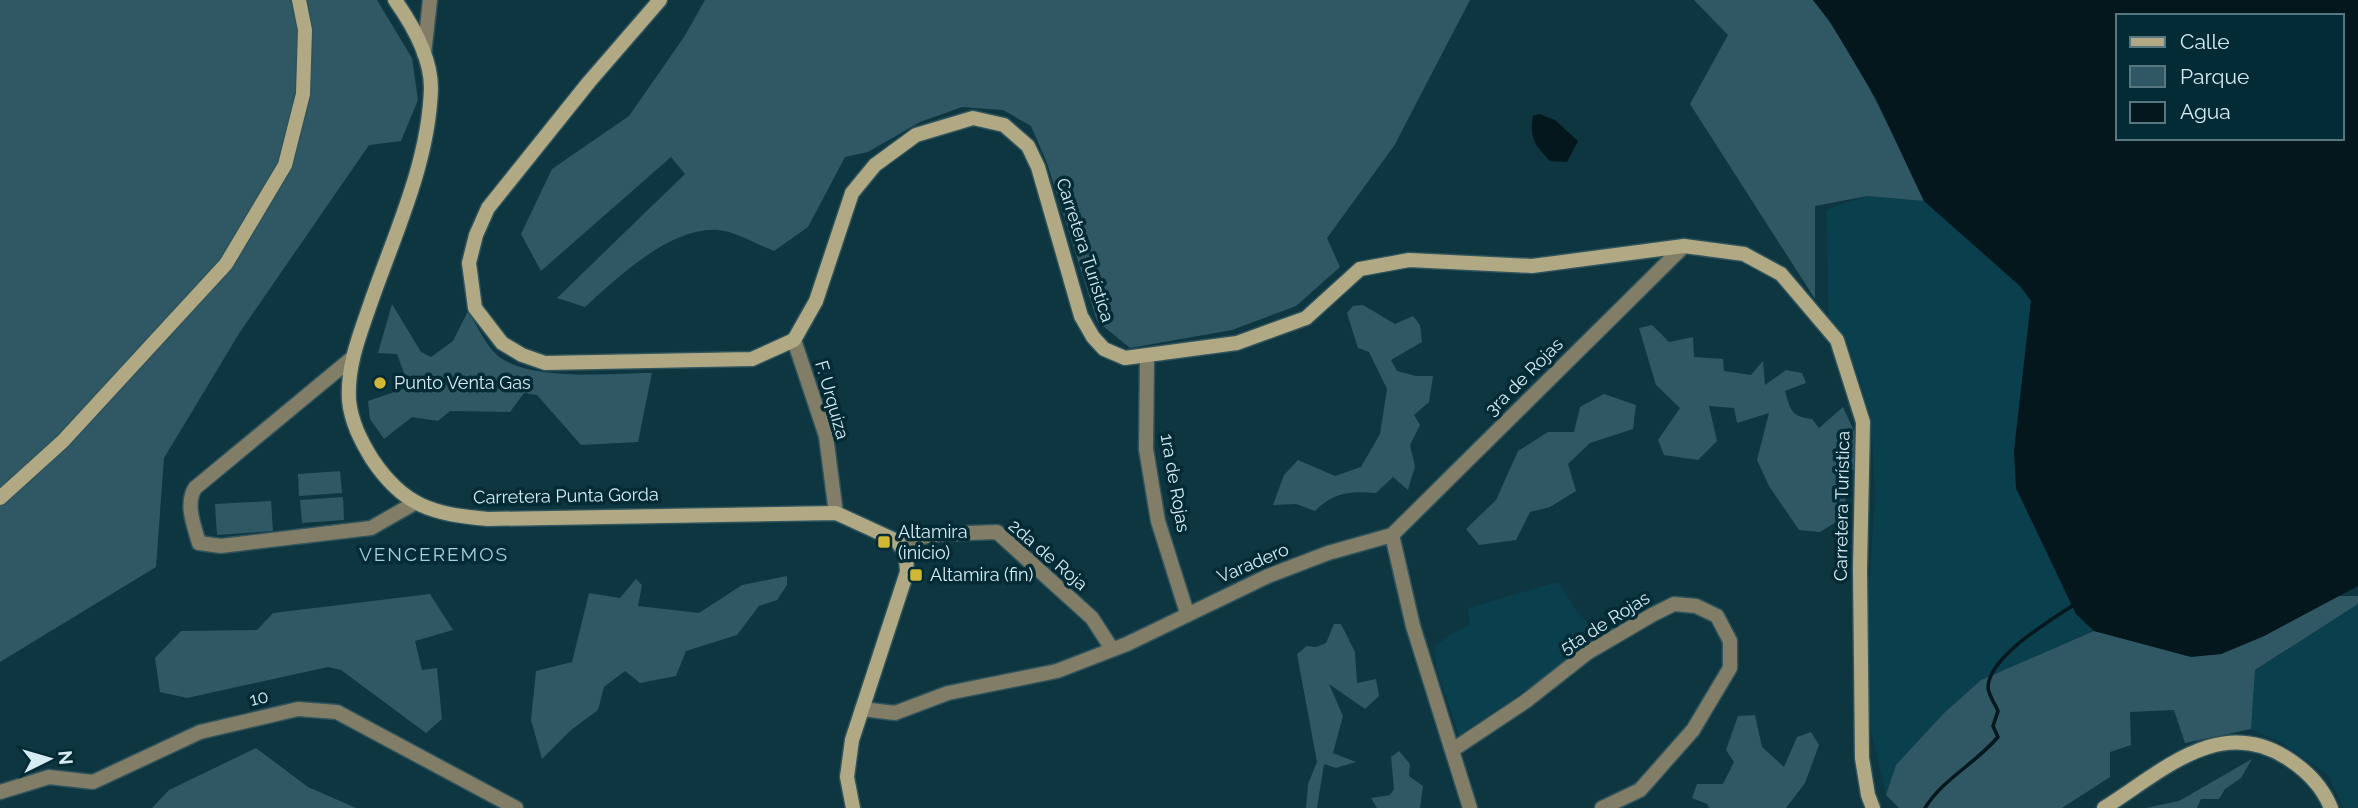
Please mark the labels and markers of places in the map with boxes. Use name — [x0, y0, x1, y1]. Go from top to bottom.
place label: Punto Venta Gas — [394, 372, 531, 393]
marker: Punto Venta Gas — [372, 375, 388, 391]
place label: Altamira (inicio) — [898, 521, 967, 563]
marker: Altamira (inicio) — [876, 534, 892, 550]
place label: Altamira (fin) — [930, 564, 1033, 585]
marker: Altamira (fin) — [908, 567, 924, 583]

